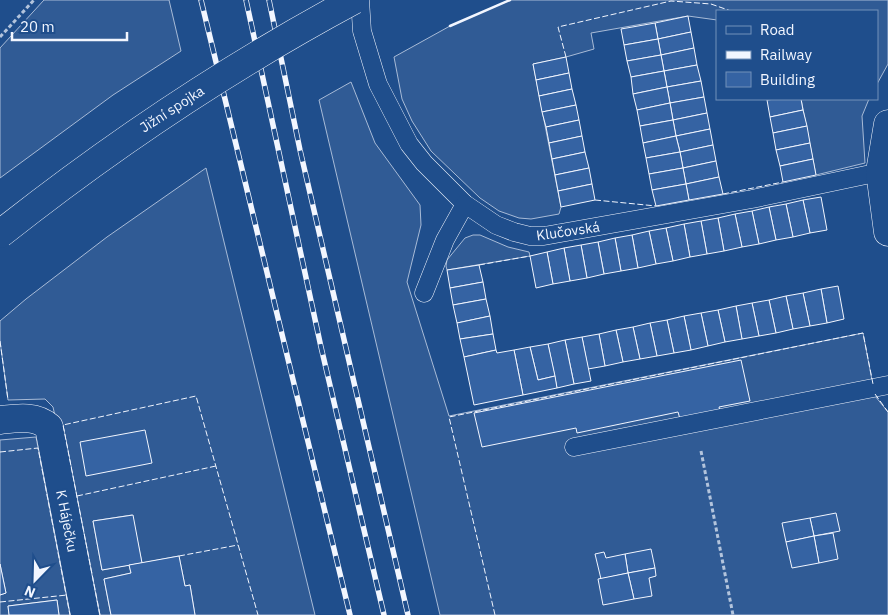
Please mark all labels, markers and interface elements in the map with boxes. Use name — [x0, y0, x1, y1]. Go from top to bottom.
scale bar — [12, 10, 128, 42]
legend — [716, 10, 878, 100]
text: 20 m — [20, 17, 55, 36]
text: Road — [760, 20, 795, 39]
text: Railway — [760, 45, 813, 64]
text: Building — [760, 70, 815, 89]
street label: Jižní spojka — [136, 81, 208, 136]
street label: Klučovská — [535, 218, 601, 244]
street label: K Háječku — [52, 488, 82, 554]
north arrow — [10, 555, 60, 605]
text: N — [22, 582, 38, 602]

